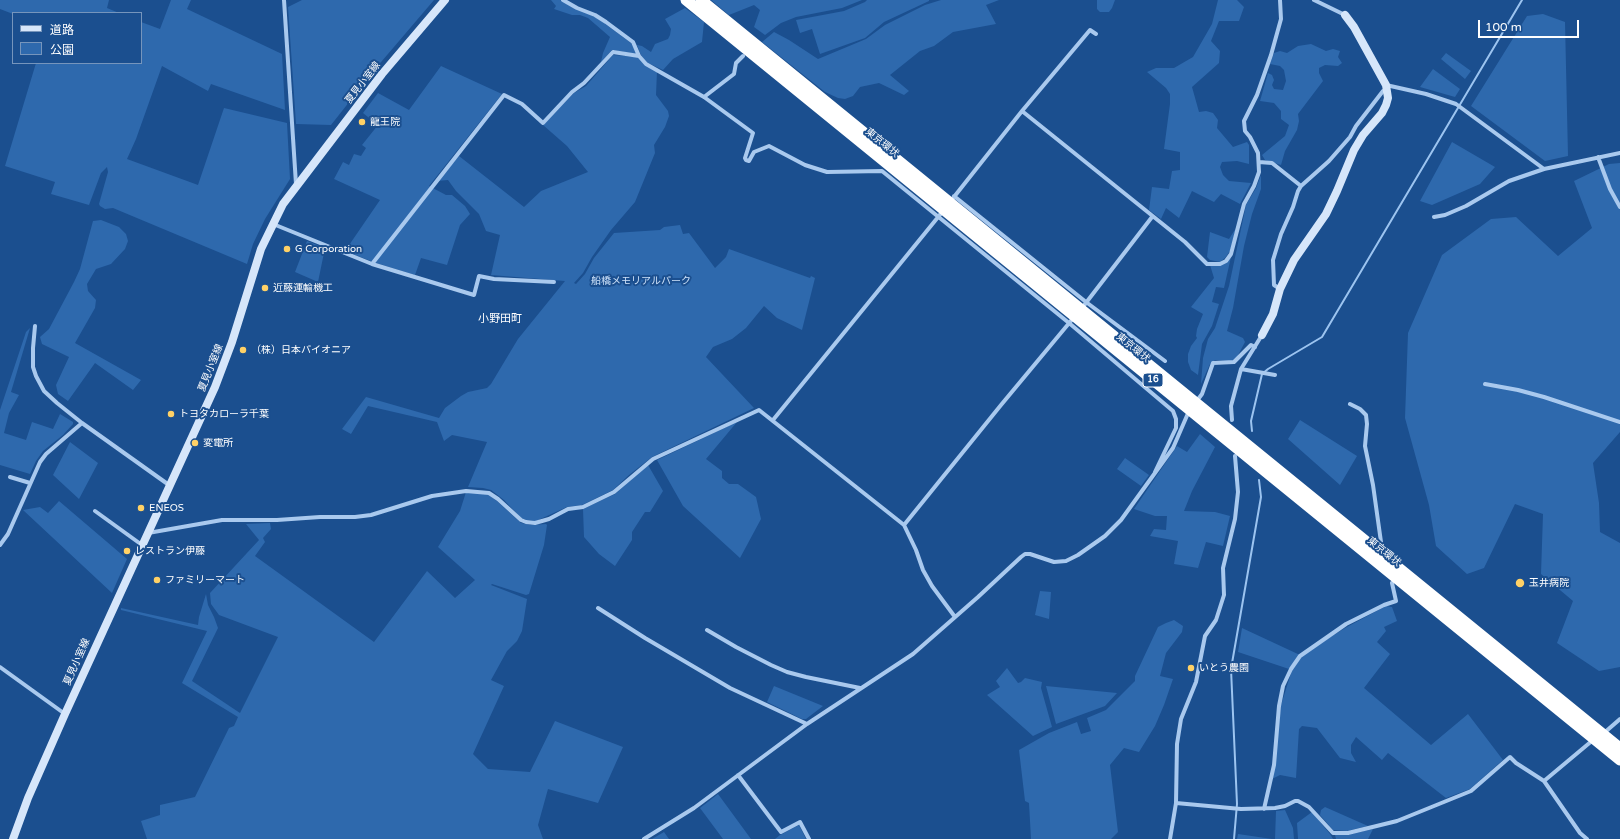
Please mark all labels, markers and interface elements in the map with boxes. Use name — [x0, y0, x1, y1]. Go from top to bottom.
legend — [12, 12, 142, 64]
scale bar — [1480, 12, 1581, 38]
text: 100 m — [1485, 20, 1522, 34]
text: 道路 — [50, 23, 74, 37]
text: 公園 — [50, 43, 74, 57]
street label: 夏見小室線 — [343, 60, 383, 106]
place label: 龍王院 — [370, 116, 400, 128]
marker: 龍王院 — [357, 117, 367, 127]
street label: 東京環状 — [863, 126, 901, 160]
place label: G Corporation — [295, 243, 362, 255]
marker: G Corporation — [282, 244, 292, 254]
park label: 船橋メモリアルパーク — [591, 275, 691, 287]
place label: 近藤運輸機工 — [273, 282, 333, 294]
marker: 近藤運輸機工 — [260, 283, 270, 293]
district label: 小野田町 — [478, 312, 522, 326]
street label: 東京環状 — [1114, 331, 1152, 365]
street label: 夏見小室線 — [196, 343, 226, 393]
place label: （株）日本パイオニア — [251, 344, 351, 356]
marker: （株）日本パイオニア — [238, 345, 248, 355]
road number: 16 — [1143, 373, 1163, 387]
place label: トヨタカローラ千葉 — [179, 408, 269, 420]
marker: トヨタカローラ千葉 — [166, 409, 176, 419]
place label: 変電所 — [203, 437, 233, 449]
marker: 変電所 — [190, 438, 200, 448]
place label: ENEOS — [149, 502, 184, 514]
marker: ENEOS — [136, 503, 146, 513]
street label: 東京環状 — [1365, 535, 1403, 569]
place label: レストラン伊藤 — [135, 545, 205, 557]
marker: レストラン伊藤 — [122, 546, 132, 556]
place label: ファミリーマート — [165, 574, 245, 586]
marker: ファミリーマート — [152, 575, 162, 585]
marker: 玉井病院 — [1514, 577, 1526, 589]
place label: 玉井病院 — [1529, 577, 1569, 589]
street label: 夏見小室線 — [61, 637, 93, 687]
place label: いとう農園 — [1199, 662, 1249, 674]
marker: いとう農園 — [1186, 663, 1196, 673]

